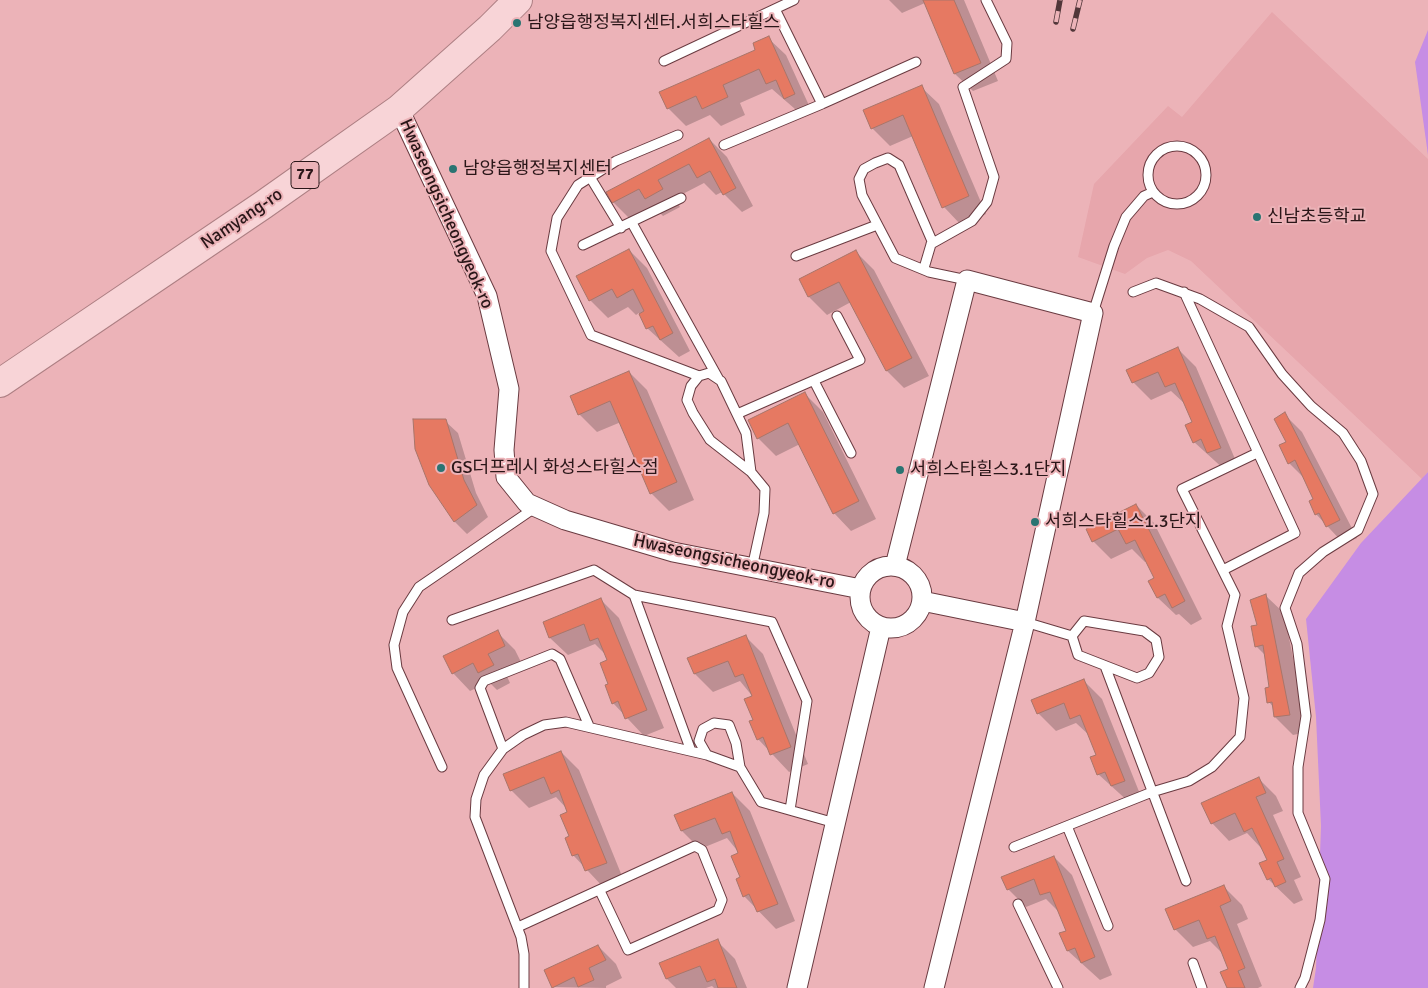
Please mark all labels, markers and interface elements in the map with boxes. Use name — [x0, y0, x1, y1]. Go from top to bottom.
place label: 남양읍행정복지센터.서희스타힐스 — [527, 12, 780, 34]
marker: 남양읍행정복지센터.서희스타힐스 — [511, 17, 523, 29]
street label: Hwaseongsicheongyeok-ro — [394, 116, 498, 312]
place label: 남양읍행정복지센터 — [463, 158, 612, 180]
road number: 77 — [291, 162, 319, 188]
marker: 남양읍행정복지센터 — [447, 163, 459, 175]
street label: Namyang-ro — [197, 184, 287, 254]
place label: 신남초등학교 — [1267, 206, 1366, 228]
marker: 신남초등학교 — [1251, 211, 1263, 223]
place label: GS더프레시 화성스타힐스점 — [451, 457, 659, 479]
place label: 서희스타힐스3.1단지 — [910, 459, 1067, 481]
marker: GS더프레시 화성스타힐스점 — [435, 462, 447, 474]
marker: 서희스타힐스3.1단지 — [894, 464, 906, 476]
place label: 서희스타힐스1.3단지 — [1045, 511, 1202, 533]
marker: 서희스타힐스1.3단지 — [1029, 516, 1041, 528]
street label: Hwaseongsicheongyeok-ro — [631, 530, 837, 594]

